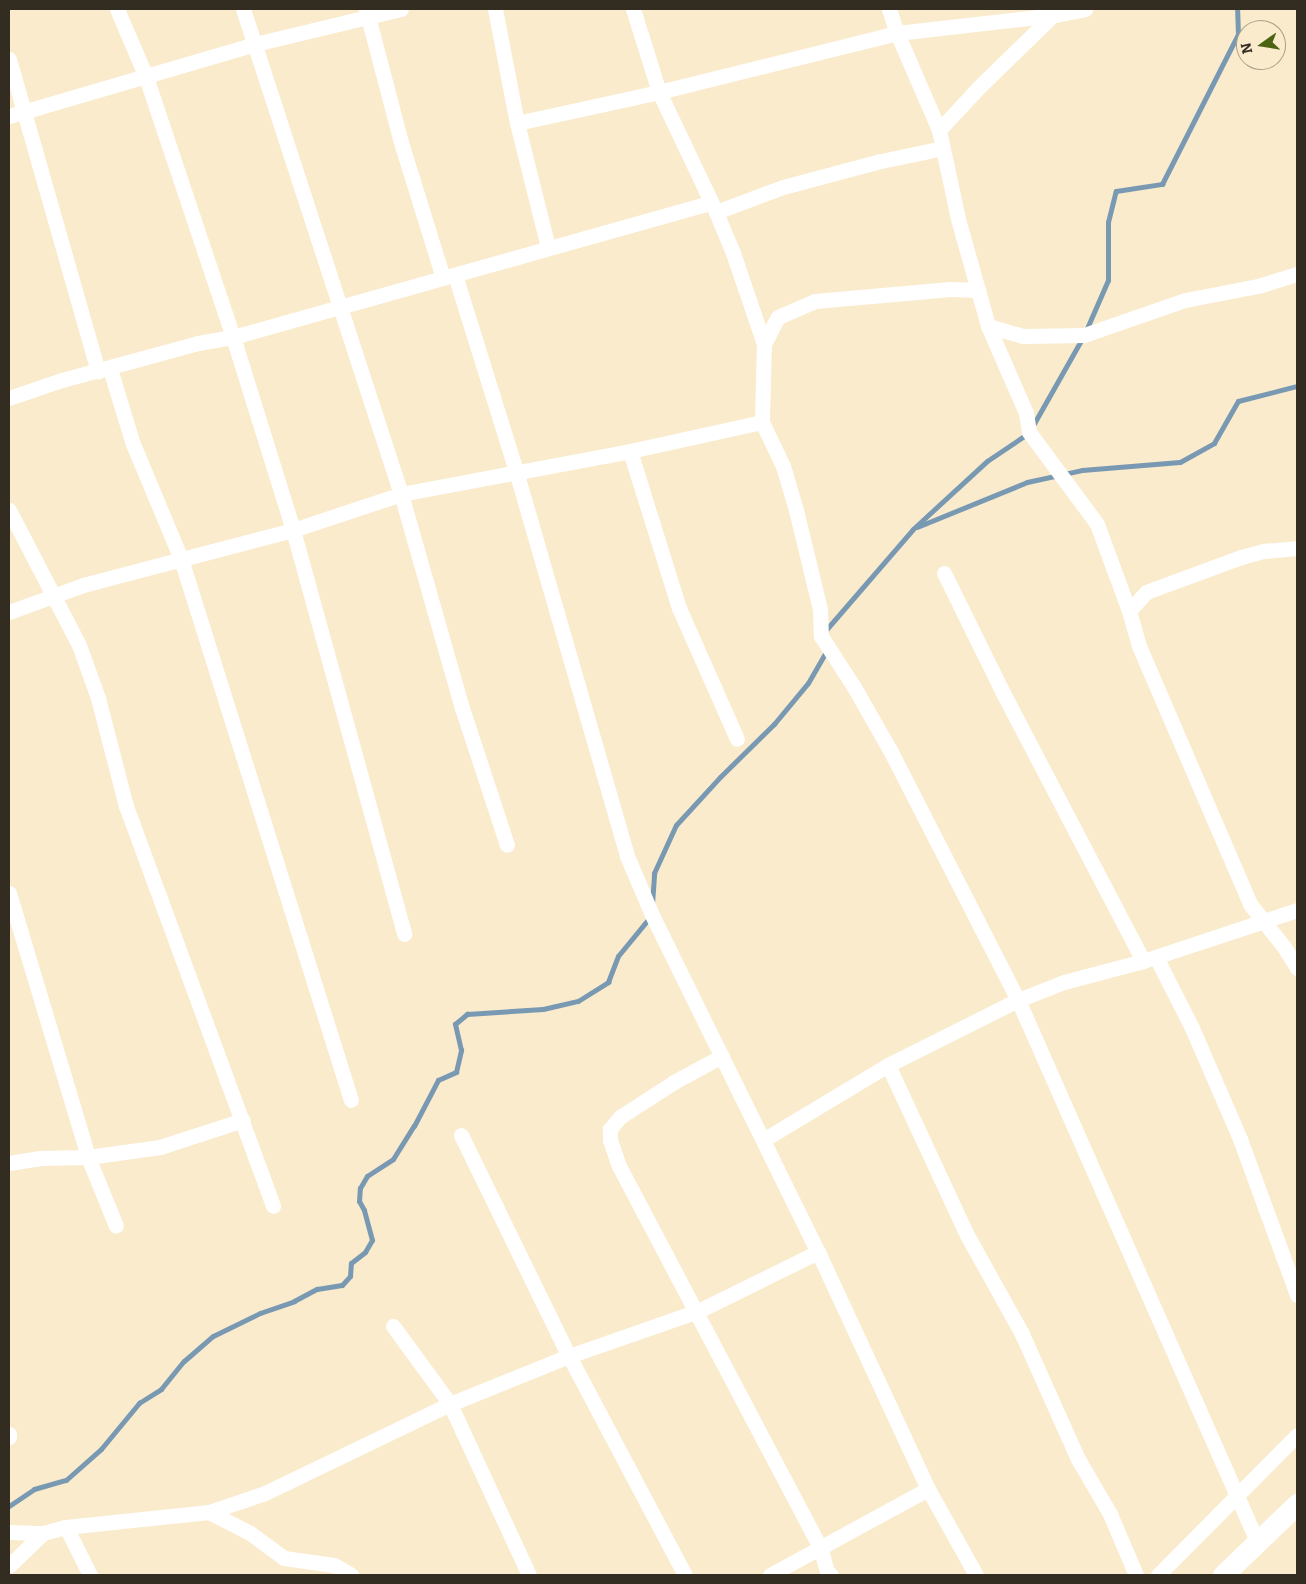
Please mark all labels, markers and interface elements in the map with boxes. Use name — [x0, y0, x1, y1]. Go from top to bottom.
north arrow — [1236, 20, 1286, 70]
text: N — [1237, 41, 1256, 55]

